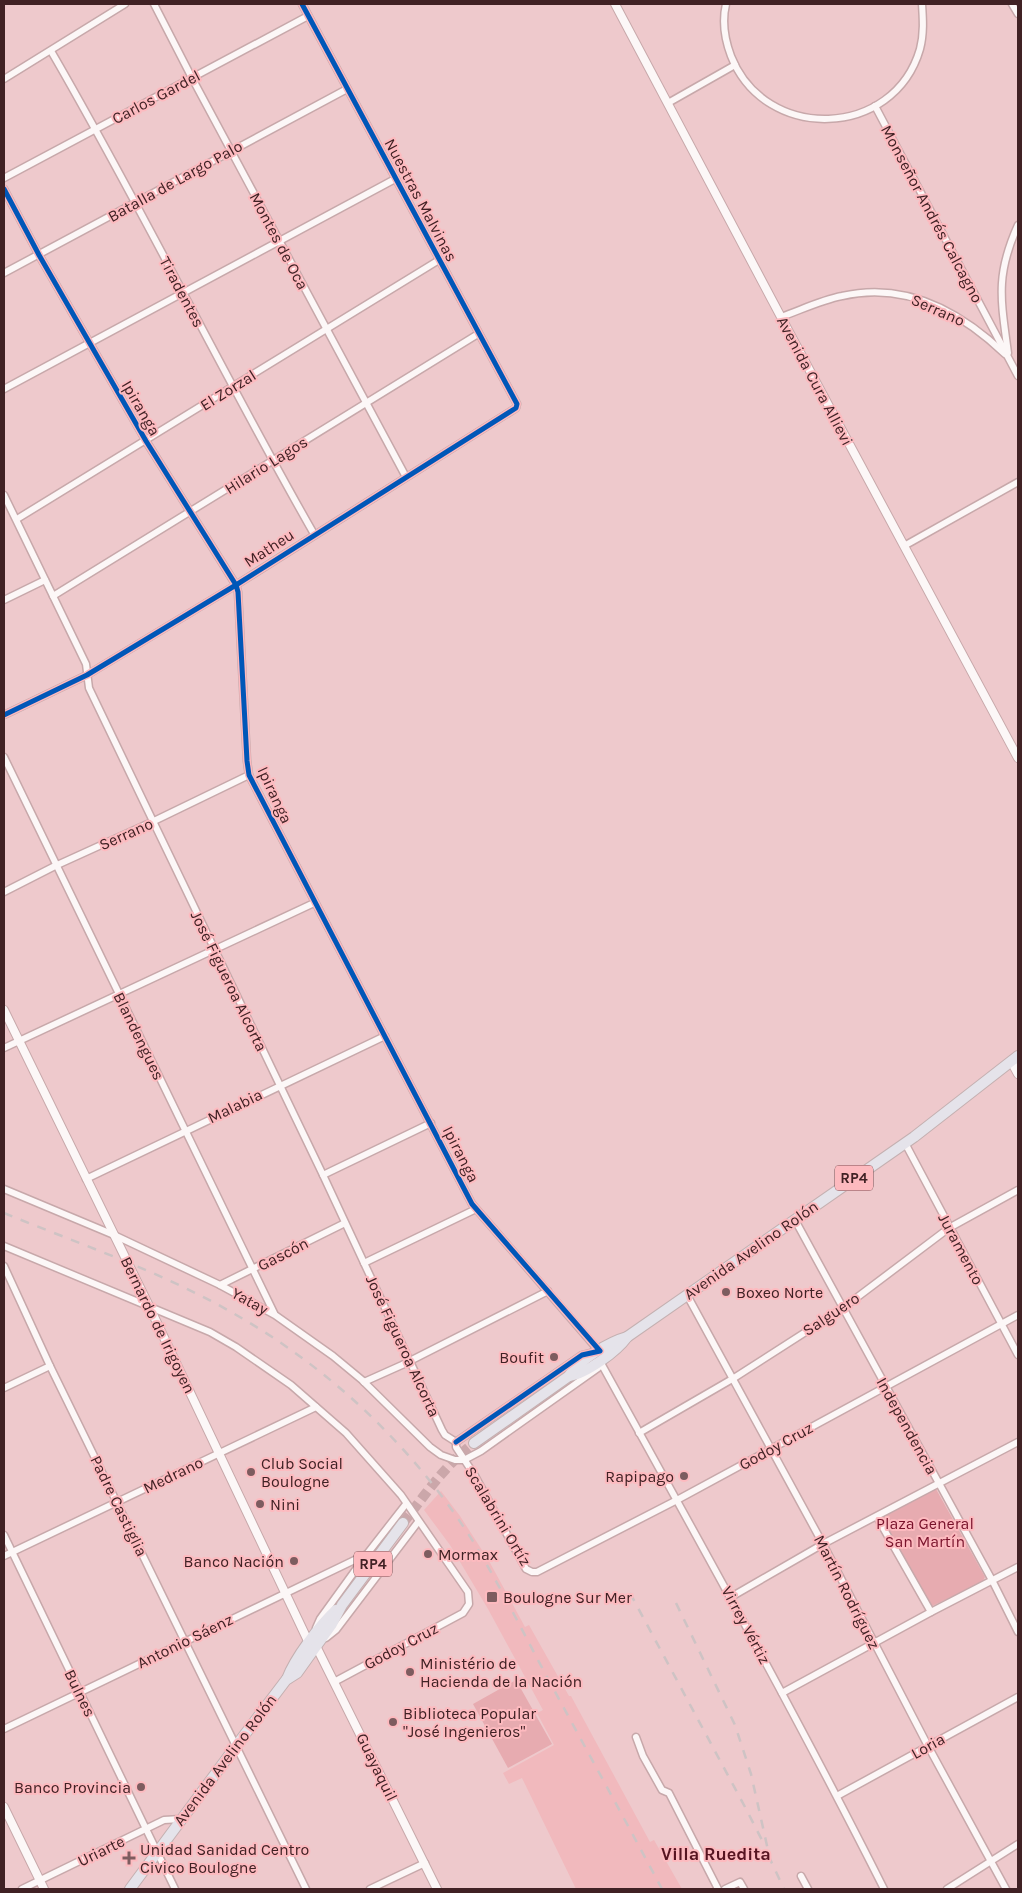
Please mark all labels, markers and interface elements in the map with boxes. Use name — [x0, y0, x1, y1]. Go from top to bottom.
street label: Carlos Gardel — [109, 66, 203, 128]
street label: Monseñor Andrés Calcagno — [877, 122, 987, 306]
street label: Nuestras Malvinas — [381, 135, 461, 265]
street label: Batalla de Largo Palo — [104, 136, 246, 226]
street label: Montes de Oca — [245, 189, 313, 293]
street label: Tiradentes — [155, 253, 209, 331]
street label: Serrano — [908, 290, 968, 330]
street label: Avenida Cura Allievi — [773, 313, 857, 449]
street label: El Zorzal — [197, 365, 259, 415]
street label: Ipiranga — [118, 377, 164, 439]
street label: Hilario Lagos — [221, 432, 311, 498]
street label: Matheu — [240, 525, 298, 571]
street label: Ipiranga — [254, 763, 296, 827]
street label: Serrano — [96, 814, 156, 854]
street label: José Figueroa Alcorta — [187, 908, 271, 1054]
street label: Blandengues — [110, 989, 168, 1083]
street label: Malabia — [204, 1085, 266, 1127]
street label: Ipiranga — [439, 1123, 483, 1185]
road number: RP4 — [835, 1166, 873, 1190]
street label: Avenida Avelino Rolón — [680, 1196, 822, 1304]
street label: Juramento — [934, 1210, 988, 1288]
street label: Gascón — [255, 1233, 311, 1275]
street label: Bernardo de Irigoyen — [117, 1253, 199, 1397]
street label: José Figueroa Alcorta — [362, 1272, 444, 1420]
street label: Yatay — [228, 1283, 272, 1319]
place label: Boxeo Norte — [736, 1283, 823, 1302]
marker: Boxeo Norte — [720, 1286, 732, 1298]
street label: Salguero — [799, 1288, 863, 1340]
place label: Boufit — [499, 1348, 544, 1367]
marker: Boufit — [548, 1351, 560, 1363]
street label: Independencia — [872, 1374, 942, 1478]
street label: Godoy Cruz — [736, 1418, 816, 1474]
street label: Padre Castiglia — [86, 1452, 152, 1560]
street label: Medrano — [140, 1452, 206, 1498]
place label: Club Social Boulogne — [261, 1454, 343, 1491]
street label: Scalabrini Ortíz — [461, 1463, 535, 1569]
marker: Club Social Boulogne — [245, 1466, 257, 1478]
place label: Rapipago — [605, 1467, 674, 1486]
marker: Rapipago — [678, 1470, 690, 1482]
place label: Nini — [270, 1495, 300, 1514]
marker: Nini — [254, 1498, 266, 1510]
park label: Plaza General San Martín — [876, 1514, 974, 1551]
street label: Martín Rodríguez — [810, 1532, 884, 1652]
place label: Mormax — [438, 1545, 498, 1564]
marker: Mormax — [422, 1548, 434, 1560]
place label: Banco Nación — [184, 1552, 284, 1571]
road number: RP4 — [354, 1552, 392, 1576]
marker: Banco Nación — [288, 1555, 300, 1567]
street label: Virrey Vértiz — [718, 1583, 774, 1667]
place label: Boulogne Sur Mer — [503, 1588, 632, 1607]
marker: Boulogne Sur Mer — [485, 1590, 499, 1604]
street label: Antonio Sáenz — [134, 1610, 236, 1672]
street label: Godoy Cruz — [361, 1619, 441, 1673]
place label: Ministério de Hacienda de la Nación — [420, 1654, 582, 1691]
street label: Bulnes — [60, 1666, 100, 1720]
marker: Ministério de Hacienda de la Nación — [404, 1666, 416, 1678]
street label: Avenida Avelino Rolón — [169, 1691, 281, 1829]
place label: Biblioteca Popular "José Ingenieros" — [403, 1704, 536, 1741]
marker: Biblioteca Popular "José Ingenieros" — [387, 1716, 399, 1728]
street label: Loria — [908, 1729, 948, 1763]
street label: Guayaquil — [352, 1730, 402, 1804]
place label: Banco Provincia — [14, 1778, 131, 1797]
marker: Banco Provincia — [135, 1781, 147, 1793]
street label: Uriarte — [74, 1832, 128, 1870]
place label: Unidad Sanidad Centro Civico Boulogne — [140, 1840, 309, 1877]
district label: Villa Ruedita — [661, 1843, 771, 1865]
marker: Unidad Sanidad Centro Civico Boulogne — [122, 1851, 136, 1865]

